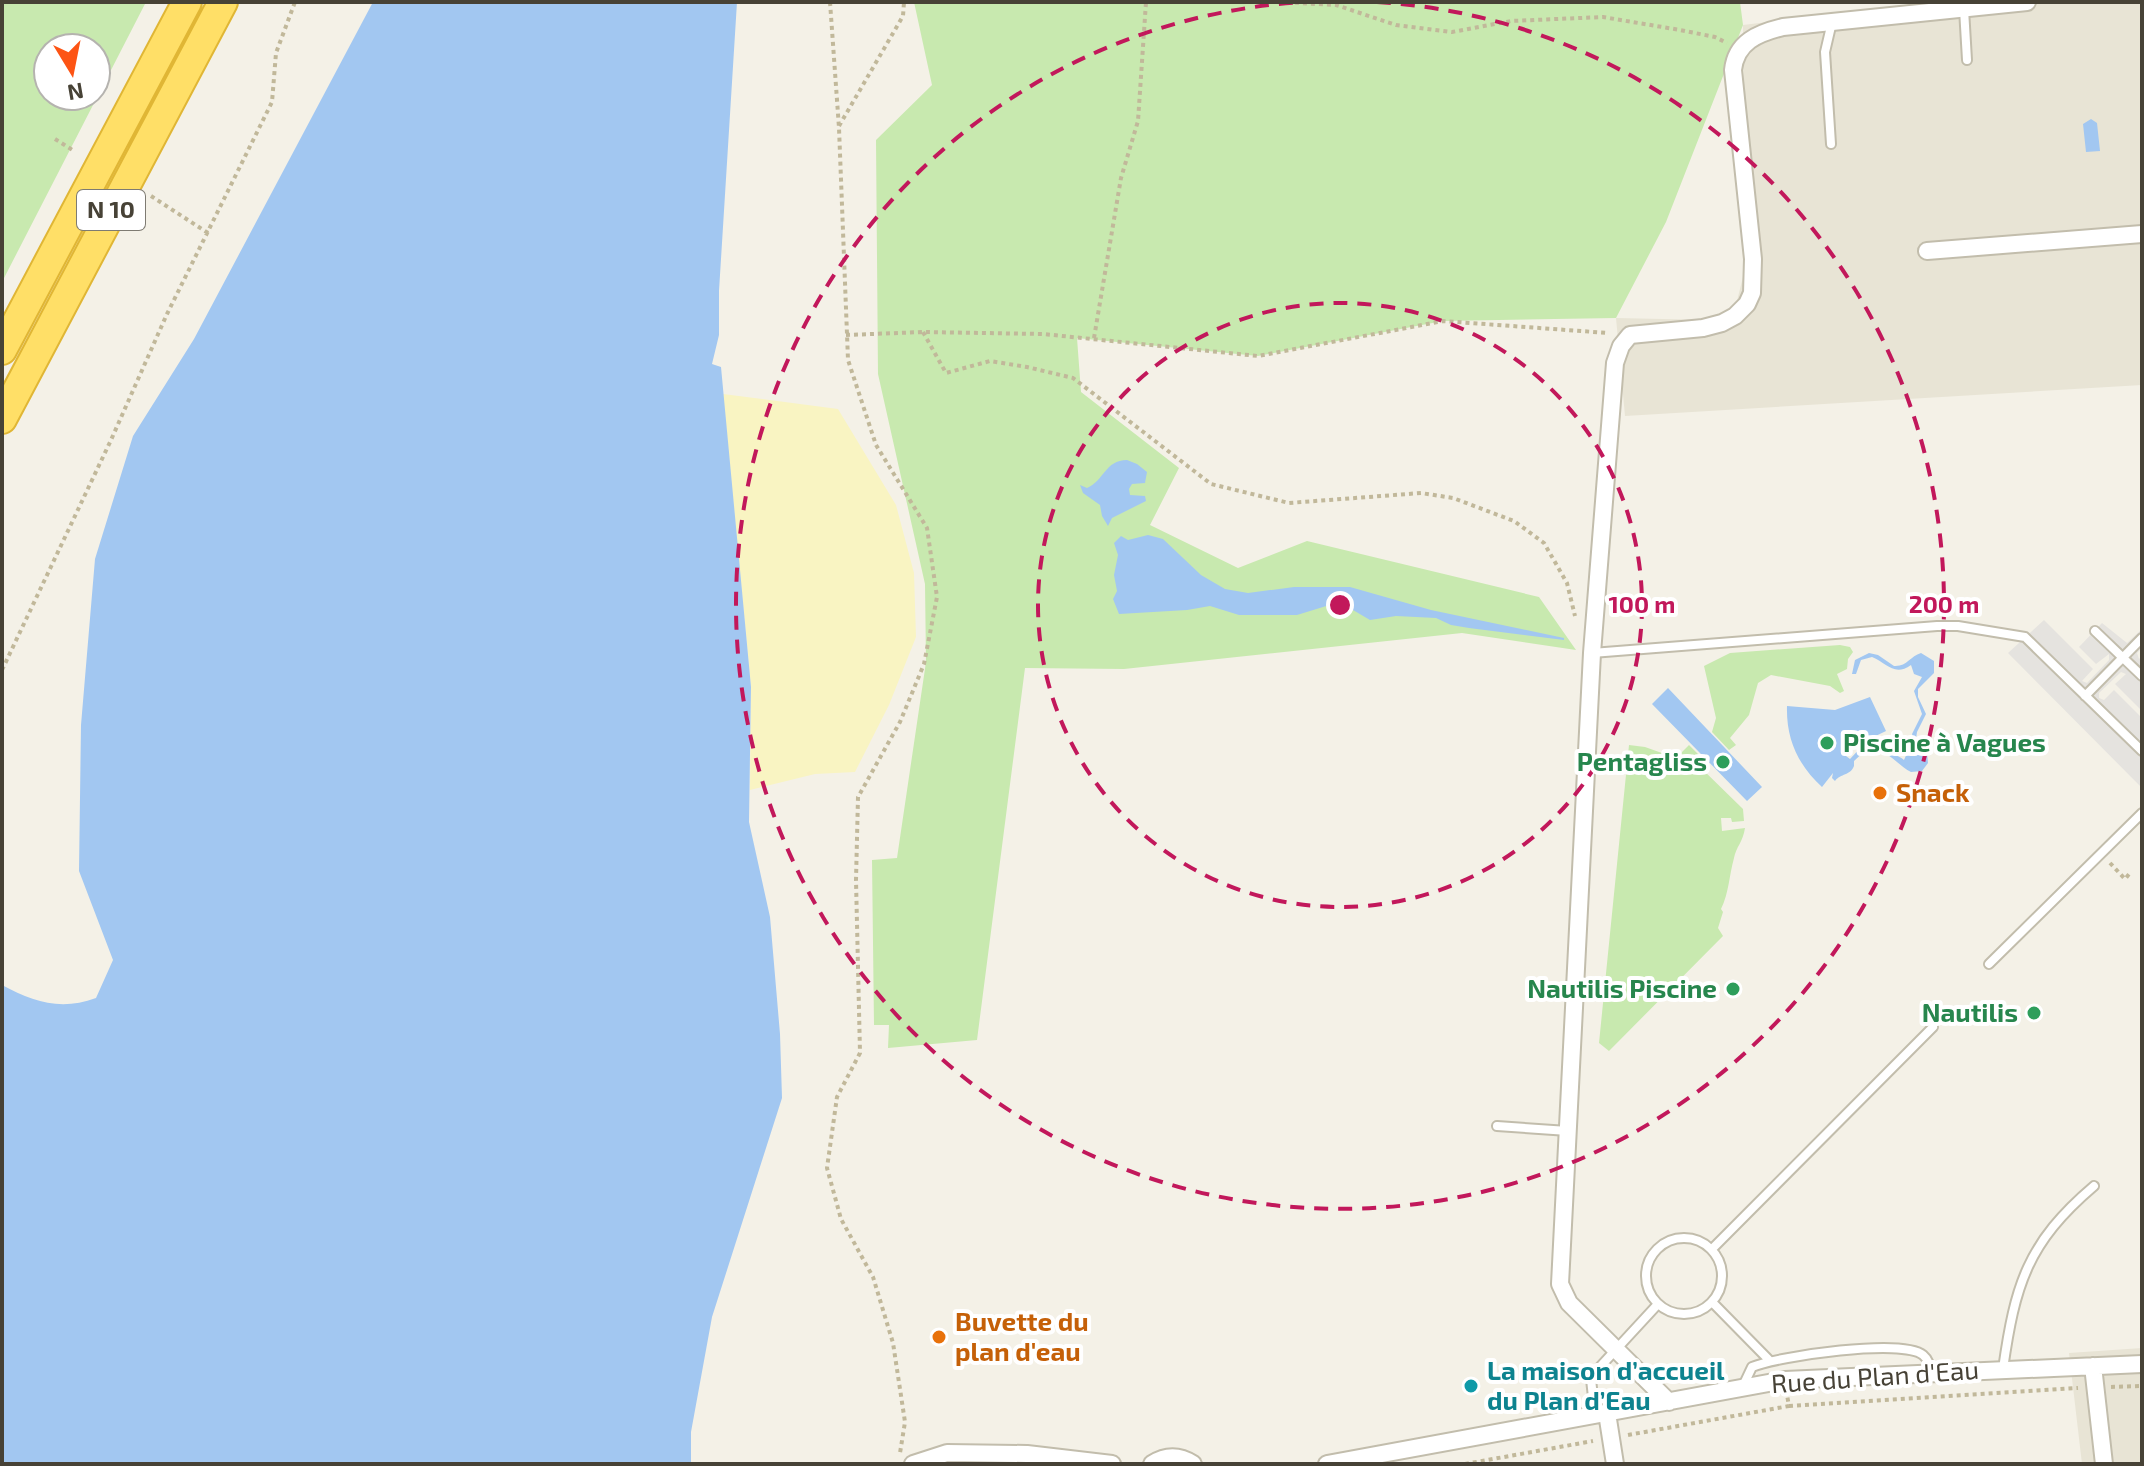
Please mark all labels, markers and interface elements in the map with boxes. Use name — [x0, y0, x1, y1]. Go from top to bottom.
north arrow — [32, 32, 112, 112]
text: N — [66, 78, 86, 107]
road number: N 10 — [77, 190, 145, 230]
text: 100 m — [1609, 589, 1675, 618]
text: 200 m — [1909, 589, 1979, 618]
centre of rings — [1326, 591, 1354, 619]
place label: Piscine à Vagues — [1843, 726, 2046, 757]
marker: Piscine à Vagues — [1818, 734, 1836, 752]
place label: Pentagliss — [1577, 745, 1707, 776]
marker: Pentagliss — [1714, 753, 1732, 771]
place label: Snack — [1896, 776, 1970, 807]
marker: Snack — [1871, 784, 1889, 802]
place label: Nautilis Piscine — [1527, 972, 1717, 1003]
marker: Nautilis Piscine — [1724, 980, 1742, 998]
place label: Nautilis — [1922, 996, 2018, 1027]
marker: Nautilis — [2025, 1004, 2043, 1022]
place label: Buvette du plan d'eau — [955, 1305, 1089, 1366]
marker: Buvette du plan d'eau — [930, 1328, 948, 1346]
street label: Rue du Plan d'Eau — [1770, 1353, 1980, 1398]
place label: La maison d’accueil du Plan d’Eau — [1487, 1354, 1725, 1415]
marker: La maison d’accueil du Plan d’Eau — [1462, 1377, 1480, 1395]

